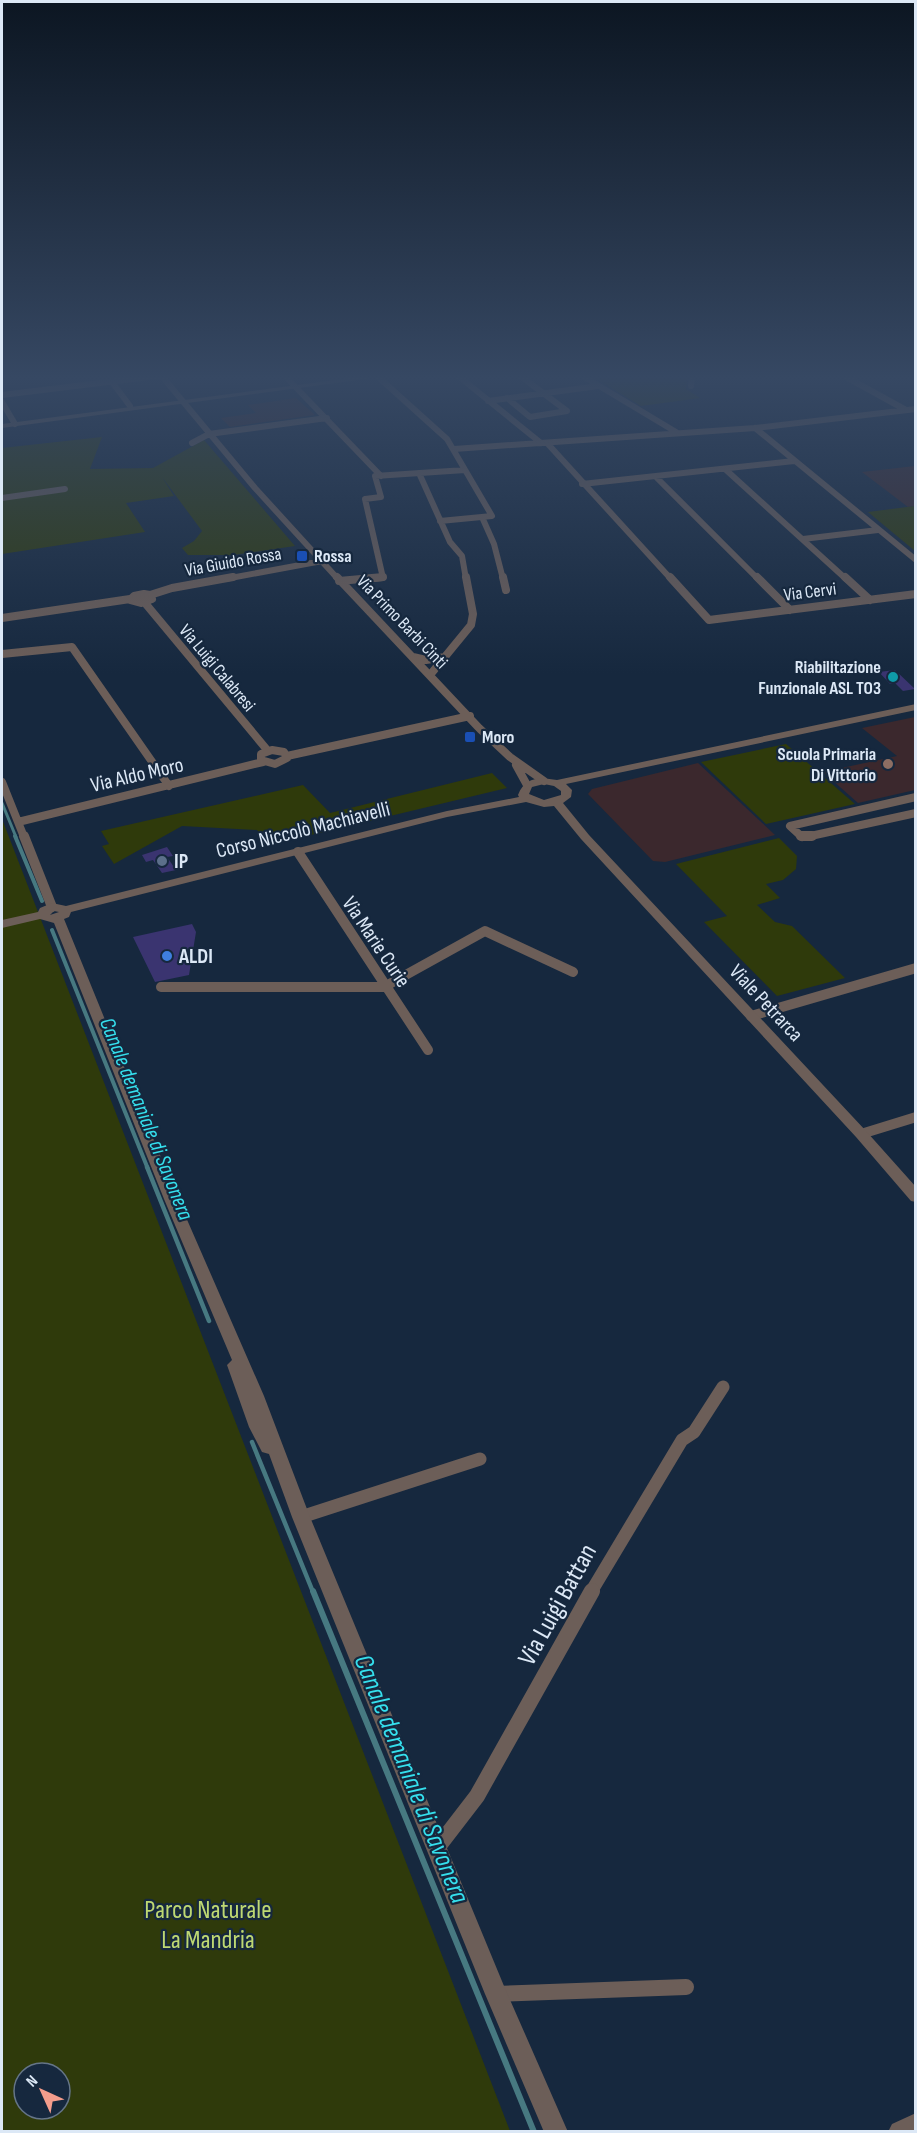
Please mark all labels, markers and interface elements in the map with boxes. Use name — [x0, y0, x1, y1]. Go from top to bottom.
street label: Via Giuido Rossa — [183, 543, 283, 581]
place label: Rossa — [314, 546, 352, 567]
marker: Rossa — [295, 549, 309, 563]
street label: Via Primo Barbi Cinti — [352, 571, 452, 673]
street label: Via Cervi — [783, 578, 837, 606]
street label: Via Luigi Calabresi — [175, 620, 259, 716]
place label: Riabilitazione Funzionale ASL TO3 — [758, 657, 881, 699]
marker: Riabilitazione Funzionale ASL TO3 — [886, 670, 900, 684]
place label: Moro — [482, 727, 515, 748]
marker: Moro — [463, 730, 477, 744]
place label: Scuola Primaria Di Vittorio — [778, 744, 876, 786]
street label: Via Aldo Moro — [88, 752, 186, 798]
marker: Scuola Primaria Di Vittorio — [881, 757, 895, 771]
street label: Corso Niccolò Machiavelli — [213, 796, 393, 864]
place label: IP — [174, 849, 188, 874]
marker: IP — [155, 854, 169, 868]
street label: Via Marie Curie — [336, 892, 416, 992]
place label: ALDI — [178, 944, 213, 969]
marker: ALDI — [160, 949, 174, 963]
street label: Viale Petrarca — [724, 959, 808, 1047]
water label: Canale demaniale di Savonera — [93, 1014, 199, 1224]
street label: Via Luigi Battan — [512, 1539, 604, 1671]
water label: Canale demaniale di Savonera — [346, 1650, 476, 1908]
park label: Parco Naturale La Mandria — [144, 1895, 272, 1956]
north arrow — [12, 2061, 72, 2121]
text: N — [23, 2072, 42, 2091]

